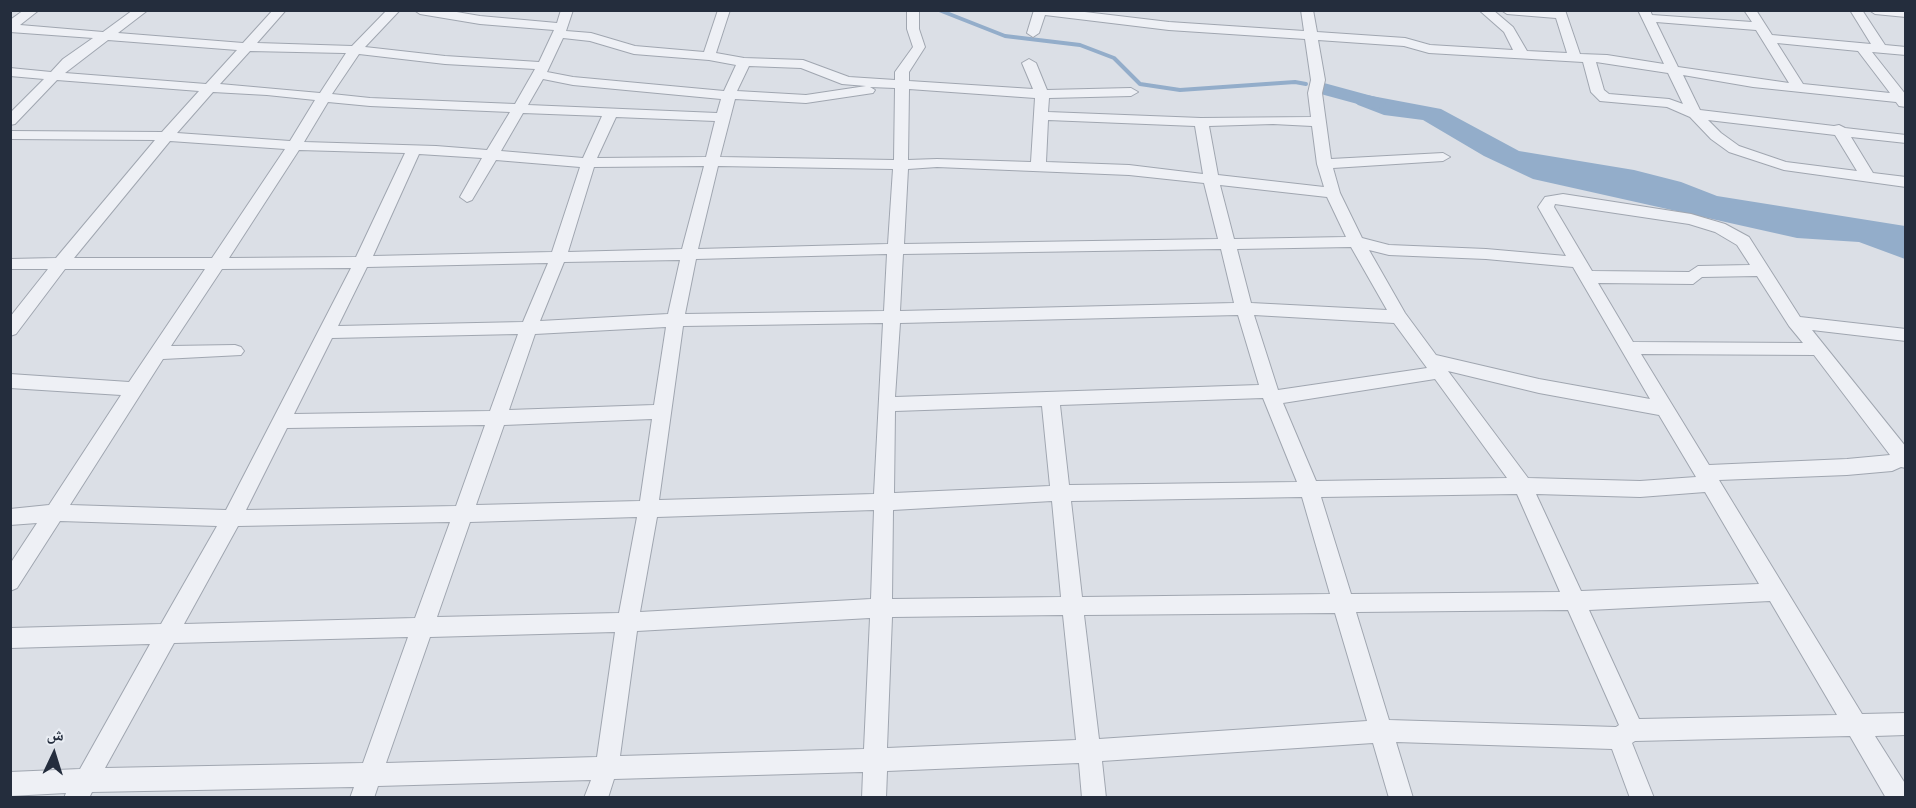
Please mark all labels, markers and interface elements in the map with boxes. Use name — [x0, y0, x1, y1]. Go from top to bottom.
north arrow — [24, 724, 84, 784]
text: ش — [46, 725, 64, 746]

